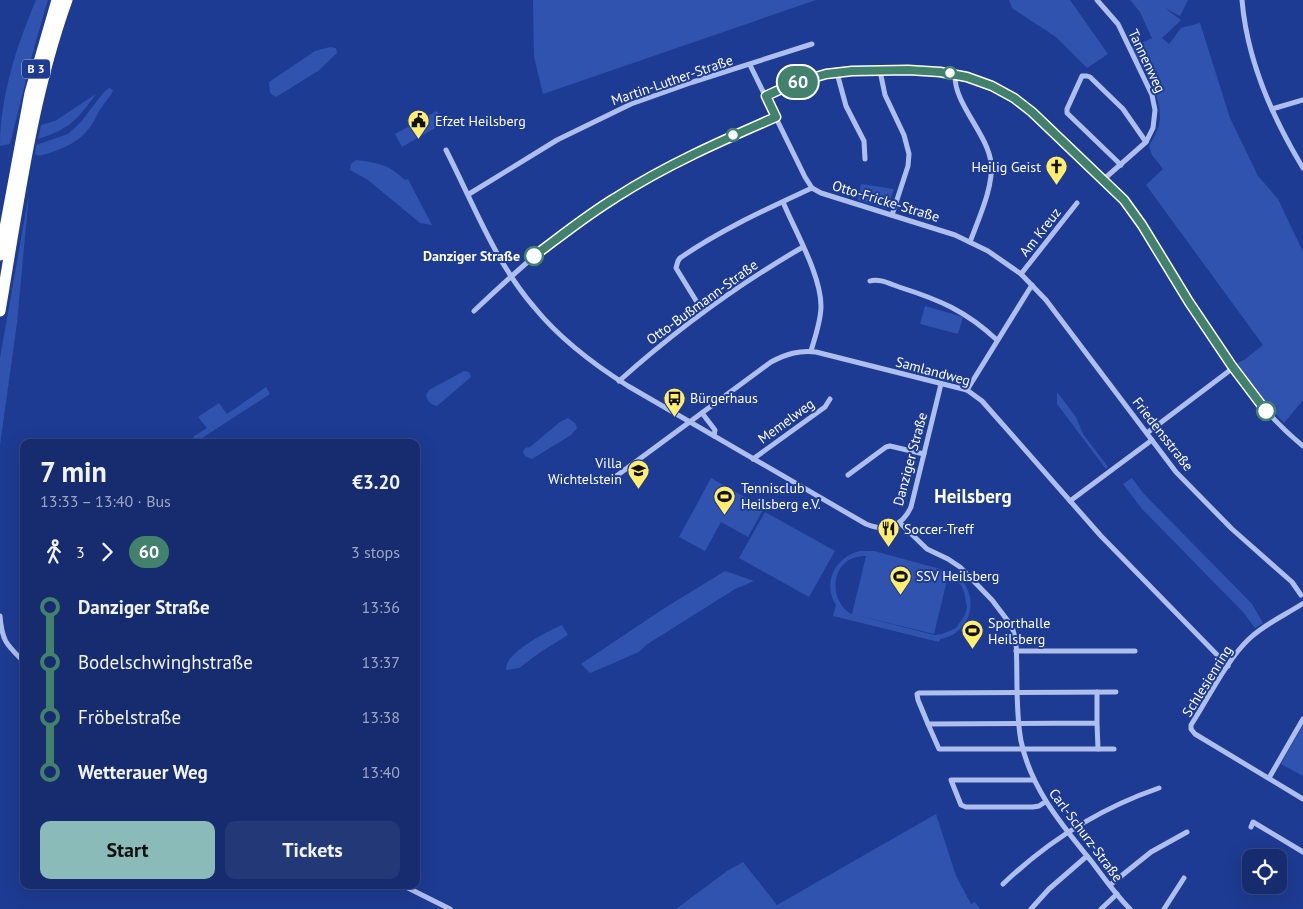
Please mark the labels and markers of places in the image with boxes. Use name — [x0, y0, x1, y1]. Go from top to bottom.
unlabelled marker — [943, 66, 957, 80]
public building icon: Efzet Heilsberg — [407, 109, 431, 140]
place label: Efzet Heilsberg — [435, 112, 526, 130]
unlabelled marker — [726, 128, 740, 142]
church icon: Heilig Geist — [1045, 155, 1069, 186]
place label: Heilig Geist — [972, 158, 1041, 176]
marker: Danziger Straße — [524, 246, 544, 266]
place label: Danziger Straße — [423, 247, 520, 265]
bus stop icon: Bürgerhaus — [662, 386, 686, 417]
place label: Bürgerhaus — [690, 389, 758, 407]
unlabelled marker — [1256, 401, 1276, 421]
place label: Villa Wichtelstein — [548, 454, 622, 488]
school or university icon: Villa Wichtelstein — [626, 459, 650, 490]
place label: Tennisclub Heilsberg e.V. — [741, 479, 821, 513]
sports icon: Tennisclub Heilsberg e.V. — [713, 484, 737, 515]
restaurant icon: Soccer-Treff — [876, 517, 900, 548]
place label: Soccer-Treff — [904, 520, 974, 538]
sports icon: SSV Heilsberg — [888, 564, 912, 595]
place label: SSV Heilsberg — [916, 567, 999, 585]
place label: Sporthalle Heilsberg — [988, 614, 1050, 648]
sports icon: Sporthalle Heilsberg — [960, 619, 984, 650]

